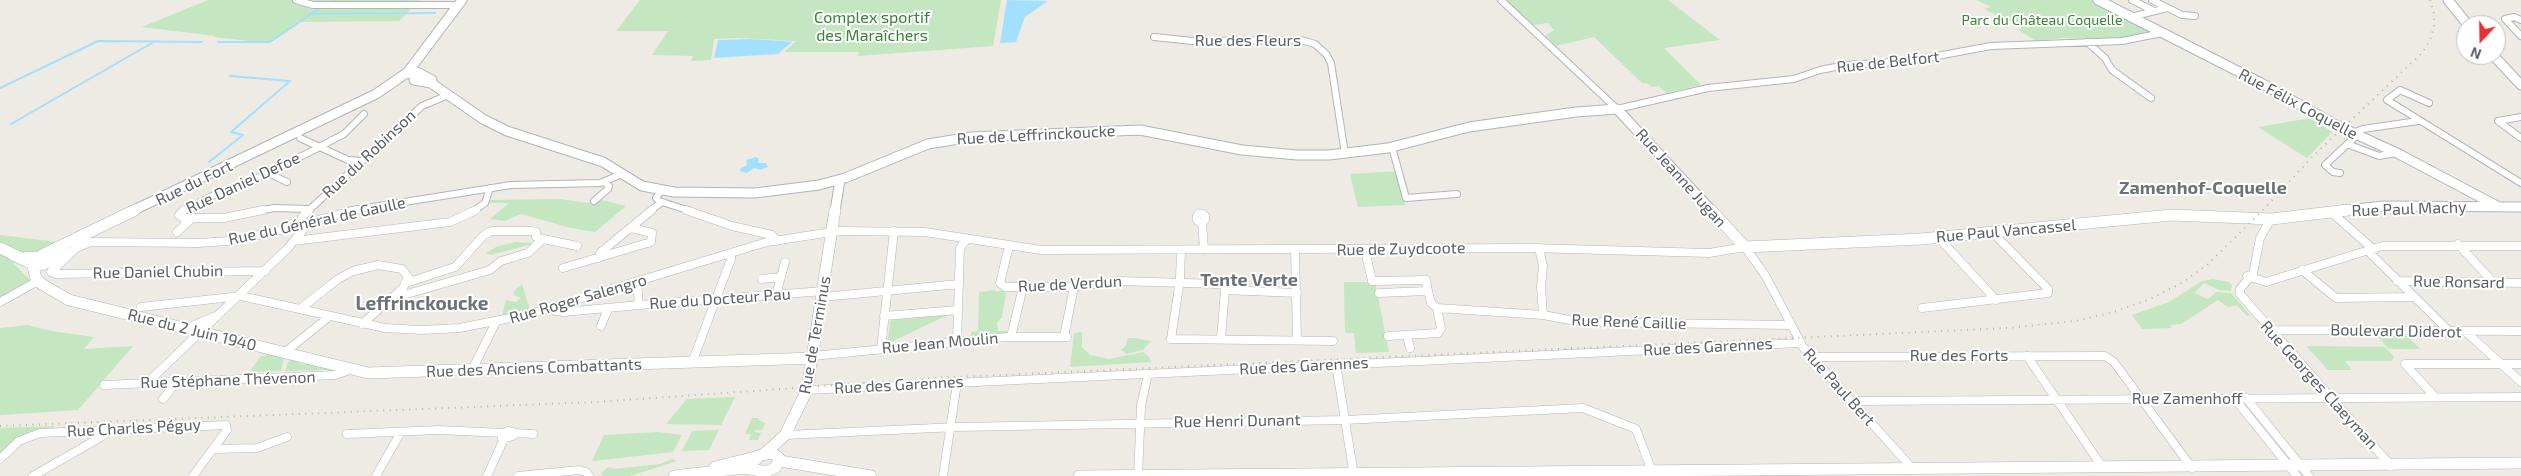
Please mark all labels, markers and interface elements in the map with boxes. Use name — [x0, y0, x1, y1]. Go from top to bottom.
park label: Complex sportif des Maraîchers — [814, 8, 930, 46]
park label: Parc du Château Coquelle — [1961, 12, 2123, 28]
north arrow — [2456, 15, 2506, 65]
street label: Rue des Fleurs — [1195, 31, 1301, 51]
text: N — [2468, 44, 2484, 63]
street label: Rue de Belfort — [1836, 47, 1940, 77]
street label: Rue Félix Coquelle — [2235, 65, 2361, 143]
street label: Rue du Robinson — [318, 106, 420, 202]
street label: Rue de Leffrinckoucke — [956, 121, 1116, 149]
street label: Rue Jeanne Jugan — [1632, 125, 1730, 231]
street label: Rue Daniel Defoe — [183, 148, 303, 218]
street label: Rue du Fort — [152, 156, 236, 210]
district label: Zamenhof-Coquelle — [2119, 177, 2287, 199]
street label: Rue du Général de Gaulle — [227, 193, 407, 249]
street label: Rue Paul Machy — [2351, 197, 2467, 221]
street label: Rue Paul Vancassel — [1935, 215, 2077, 247]
street label: Rue de Zuydcoote — [1336, 238, 1466, 260]
street label: Rue Daniel Chubin — [93, 261, 223, 283]
district label: Tente Verte — [1200, 269, 1298, 291]
street label: Rue Roger Salengro — [507, 270, 649, 328]
street label: Rue de Verdun — [1018, 272, 1122, 296]
street label: Rue Ronsard — [2413, 272, 2505, 292]
street label: Rue de Terminus — [795, 274, 835, 396]
street label: Rue du Docteur Pau — [649, 284, 791, 314]
district label: Leffrinckoucke — [355, 293, 489, 315]
street label: Rue du 2 Juin 1940 — [126, 305, 258, 355]
street label: Rue René Caillie — [1571, 310, 1687, 334]
street label: Rue Georges Claeyman — [2256, 317, 2382, 453]
street label: Boulevard Diderot — [2330, 320, 2462, 342]
street label: Rue Jean Moulin — [881, 328, 999, 358]
street label: Rue des Garennes — [1643, 334, 1773, 360]
street label: Rue Paul Bert — [1799, 344, 1879, 430]
street label: Rue des Forts — [1910, 346, 2008, 366]
street label: Rue des Garennes — [1239, 353, 1369, 379]
street label: Rue des Anciens Combattants — [426, 355, 642, 381]
street label: Rue Stéphane Thévenon — [140, 367, 316, 393]
street label: Rue des Garennes — [834, 372, 964, 398]
street label: Rue Zamenhoff — [2132, 389, 2242, 409]
street label: Rue Henri Dunant — [1173, 410, 1301, 432]
street label: Rue Charles Péguy — [66, 415, 202, 441]

